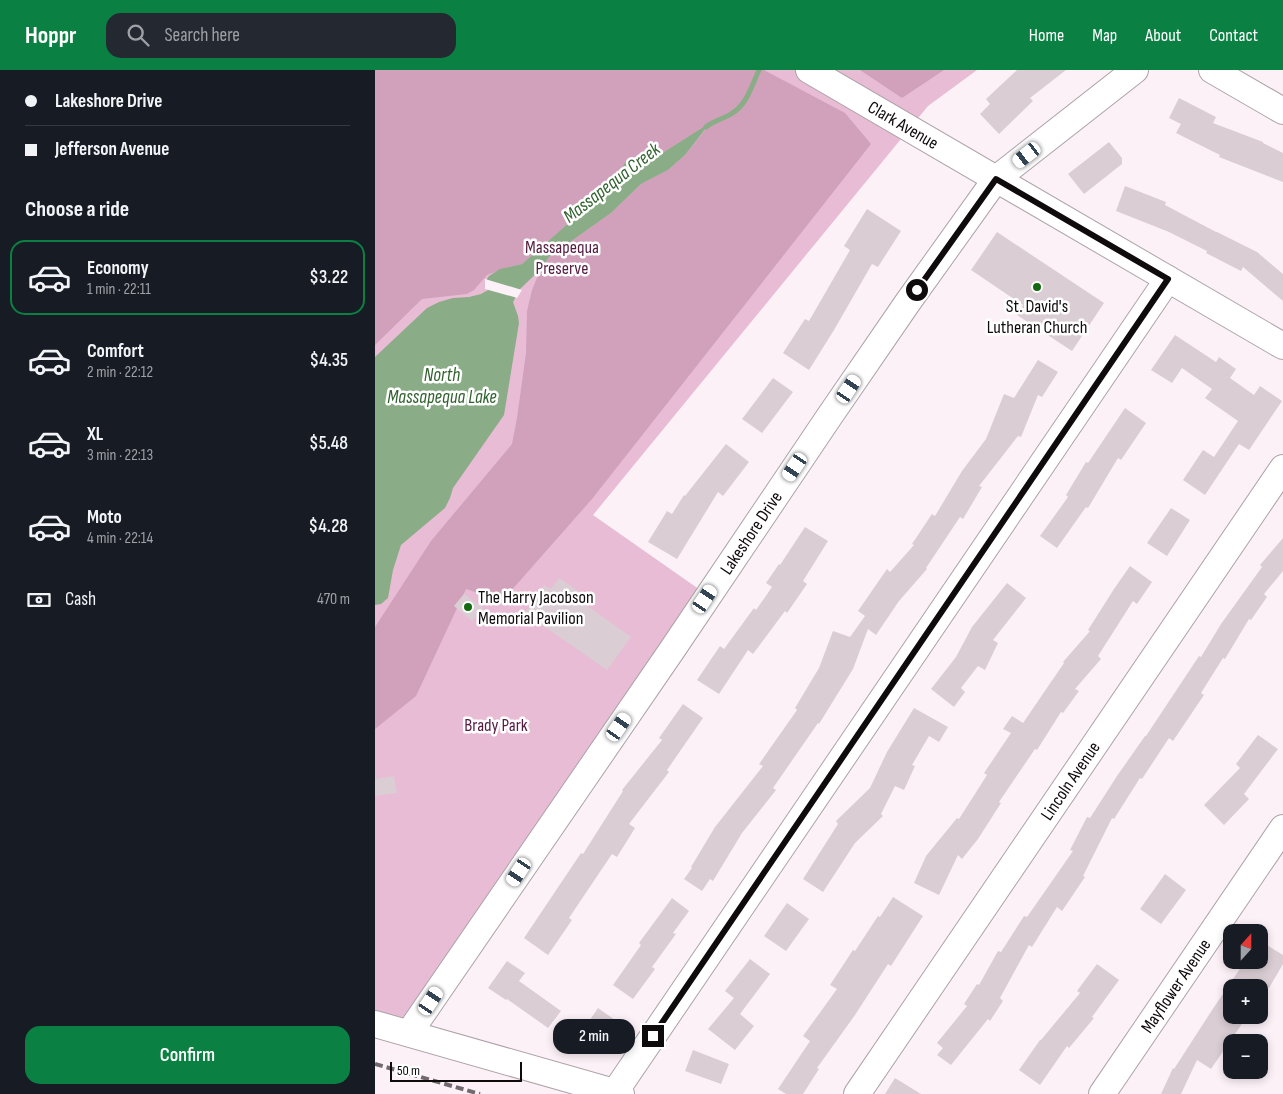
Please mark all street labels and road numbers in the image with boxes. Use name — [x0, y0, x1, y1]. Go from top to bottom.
street label: Clark Avenue — [864, 97, 942, 154]
street label: Lakeshore Drive — [716, 488, 787, 579]
street label: Lincoln Avenue — [1037, 738, 1105, 824]
street label: Mayflower Avenue — [1137, 935, 1216, 1037]

